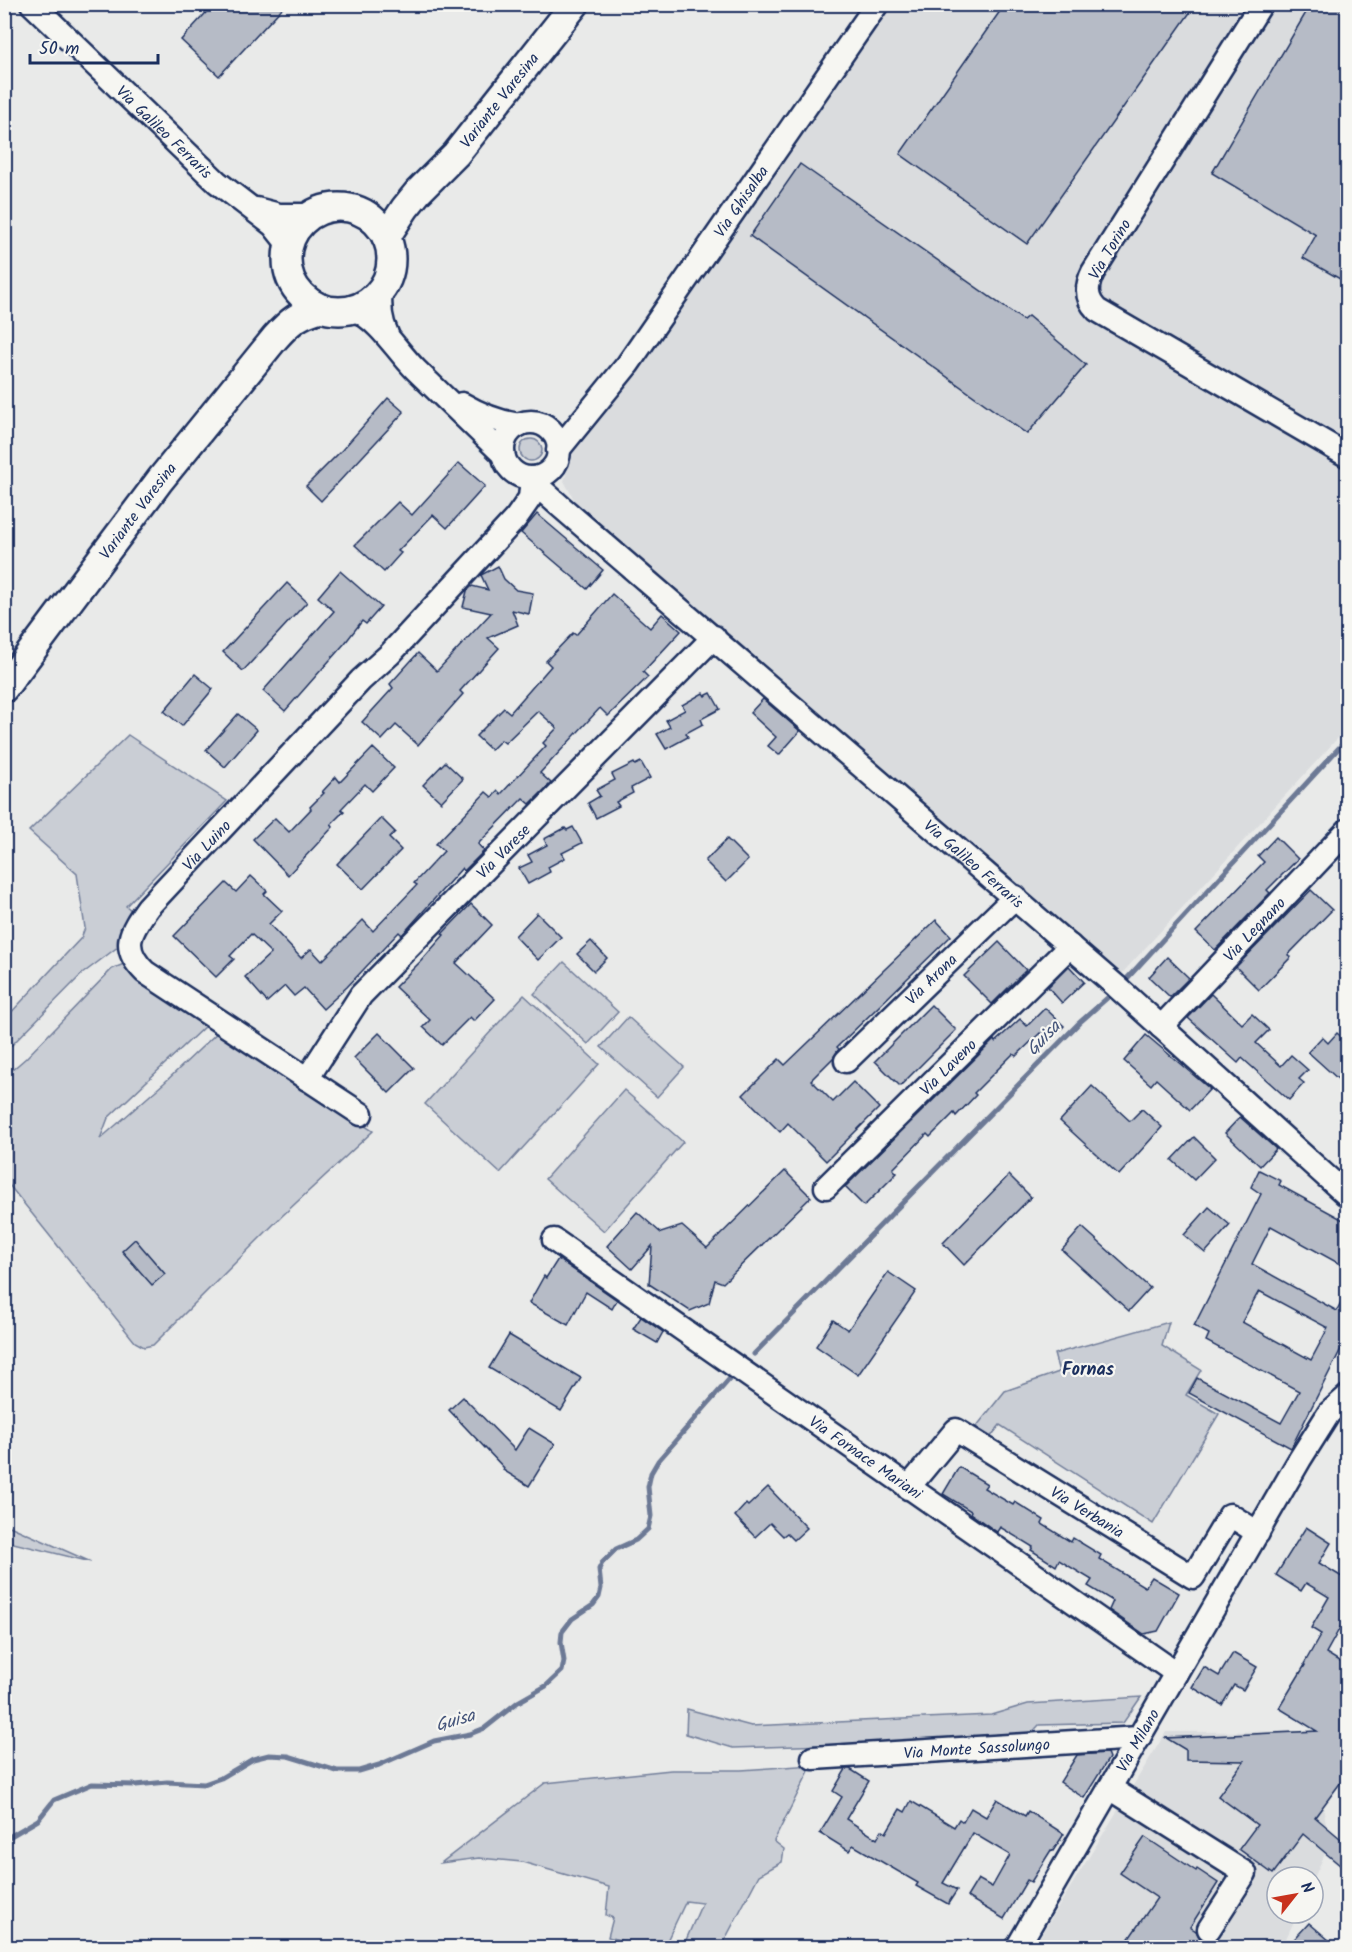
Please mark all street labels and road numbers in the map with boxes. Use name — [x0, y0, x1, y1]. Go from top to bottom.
street label: Variante Varesina — [454, 48, 546, 154]
street label: Via Galileo Ferraris — [110, 80, 218, 185]
street label: Via Ghisalba — [708, 161, 776, 243]
street label: Via Torino — [1082, 215, 1138, 285]
street label: Variante Varesina — [94, 457, 184, 565]
street label: Via Galileo Ferraris — [917, 814, 1029, 915]
street label: Via Luino — [177, 815, 238, 877]
street label: Via Varese — [471, 819, 537, 885]
street label: Via Legnano — [1218, 892, 1292, 968]
street label: Via Arona — [900, 948, 964, 1011]
street label: Via Laveno — [914, 1034, 983, 1102]
street label: Via Fornace Mariani — [803, 1410, 928, 1507]
street label: Via Verbania — [1045, 1480, 1129, 1545]
street label: Via Milano — [1110, 1705, 1167, 1778]
street label: Via Monte Sassolungo — [903, 1732, 1051, 1766]

